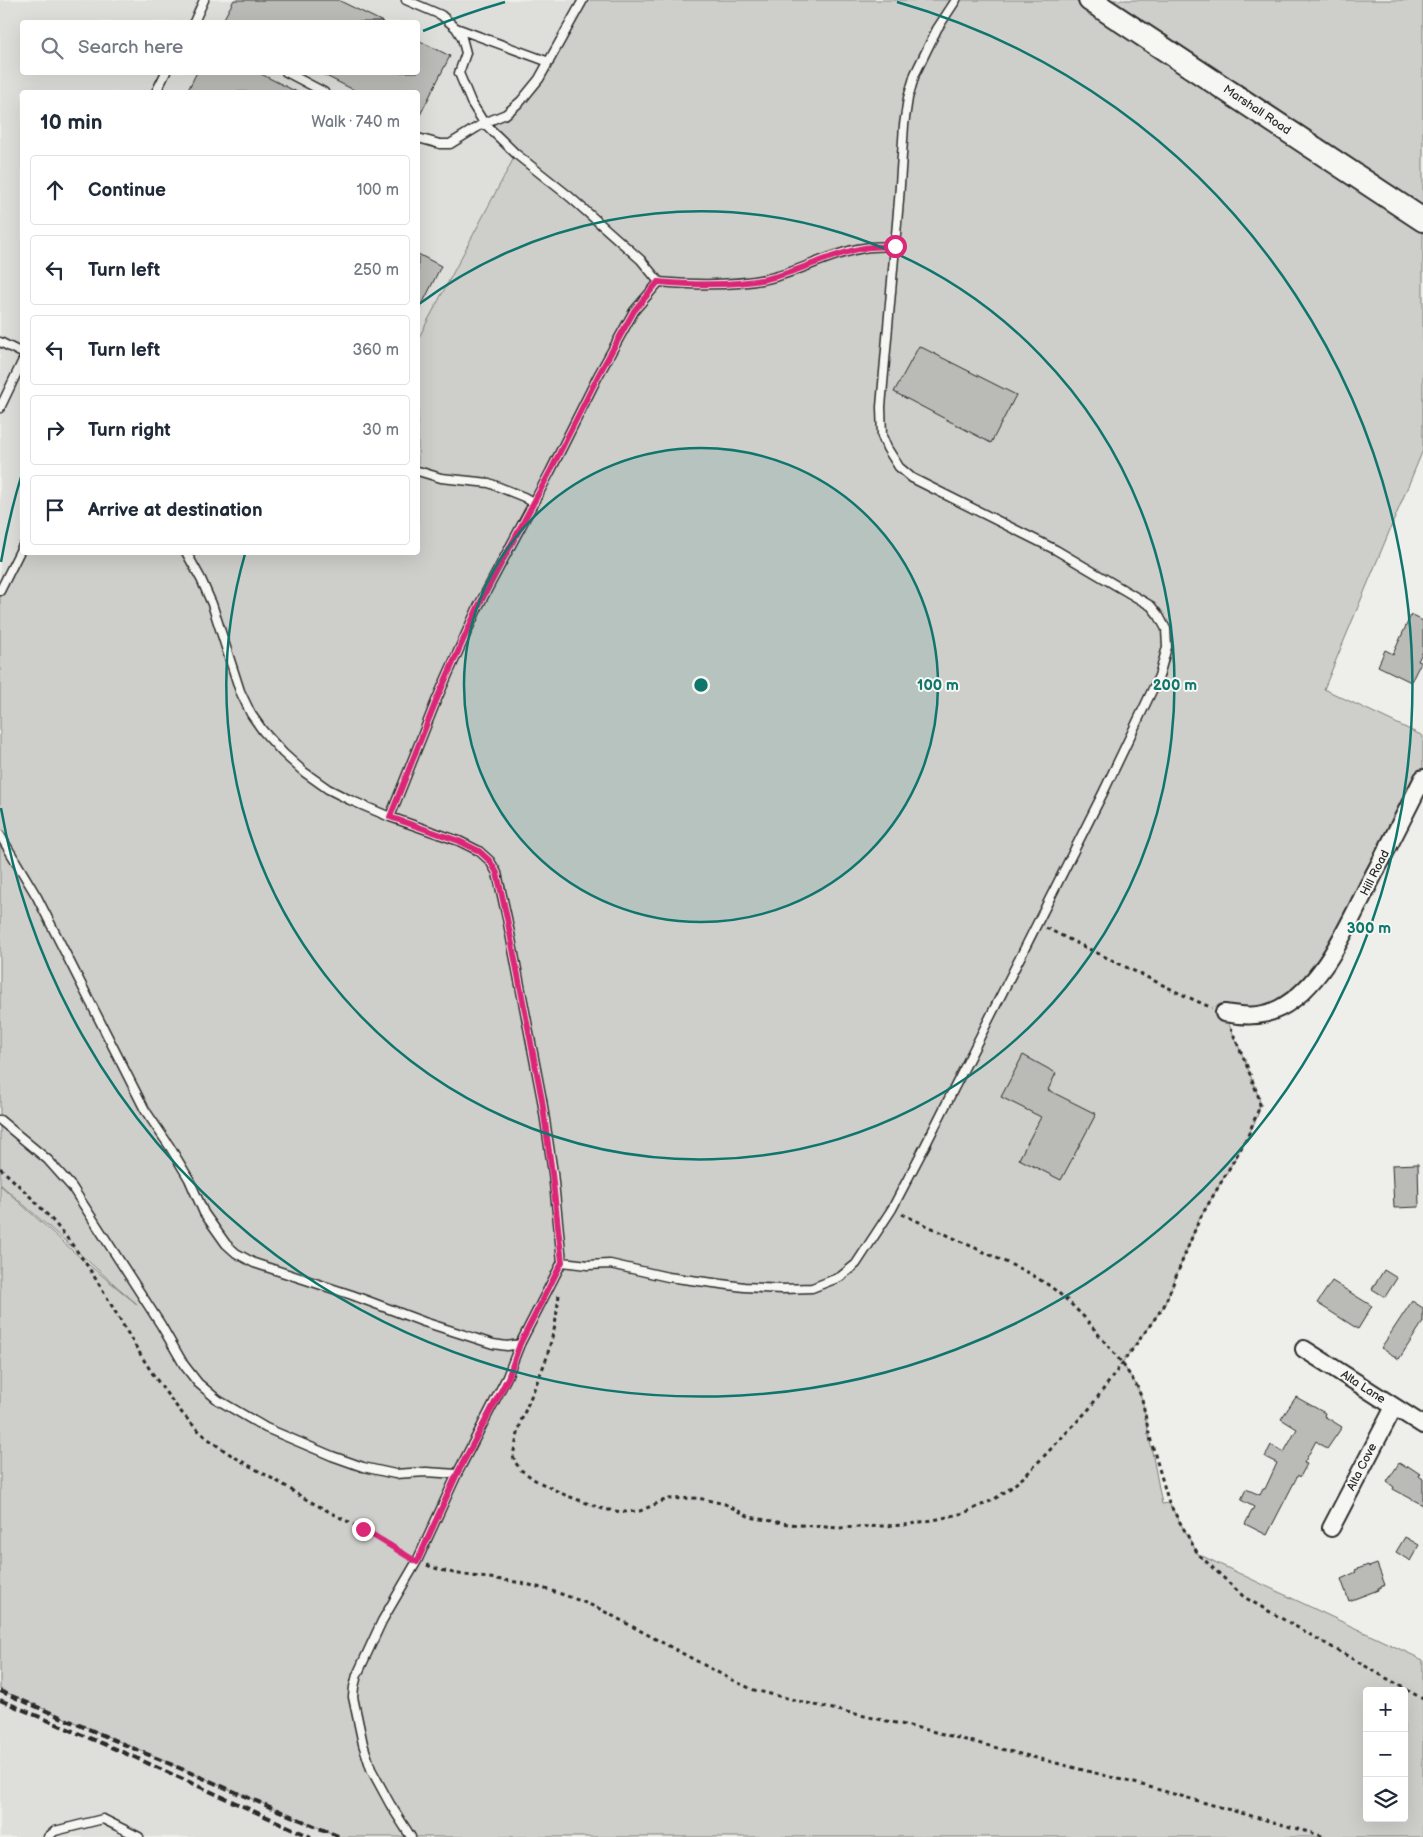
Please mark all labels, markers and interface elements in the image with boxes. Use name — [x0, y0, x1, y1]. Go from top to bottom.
search box — [20, 20, 420, 75]
icon: search — [38, 34, 66, 62]
text: Search here — [78, 36, 183, 59]
street label: Marshall Road — [1220, 82, 1294, 138]
text: 10 min — [40, 110, 102, 135]
text: Walk · 740 m — [311, 113, 400, 132]
icon: ahead — [41, 176, 69, 204]
text: Continue — [88, 179, 166, 202]
text: 100 m — [356, 181, 399, 200]
route start — [884, 235, 907, 258]
icon: left — [41, 256, 69, 284]
text: Turn left — [88, 259, 160, 282]
text: 250 m — [353, 261, 399, 280]
icon: left — [41, 336, 69, 364]
text: Turn left — [88, 339, 160, 362]
text: 360 m — [352, 341, 399, 360]
icon: right — [41, 416, 69, 444]
text: Turn right — [88, 419, 171, 442]
text: 30 m — [362, 421, 399, 440]
icon: arrive — [41, 496, 69, 524]
text: Arrive at destination — [88, 499, 263, 522]
centre of rings — [692, 676, 710, 694]
text: 100 m — [917, 676, 959, 695]
text: 200 m — [1153, 676, 1197, 695]
street label: Hill Road — [1357, 848, 1393, 898]
text: 300 m — [1347, 919, 1391, 938]
street label: Alta Lane — [1338, 1367, 1388, 1407]
street label: Alta Cove — [1344, 1441, 1380, 1493]
route end — [352, 1518, 375, 1541]
map controls — [1363, 1687, 1408, 1822]
button: + — [1363, 1687, 1408, 1732]
button: − — [1363, 1732, 1408, 1777]
button: layers — [1363, 1777, 1408, 1822]

